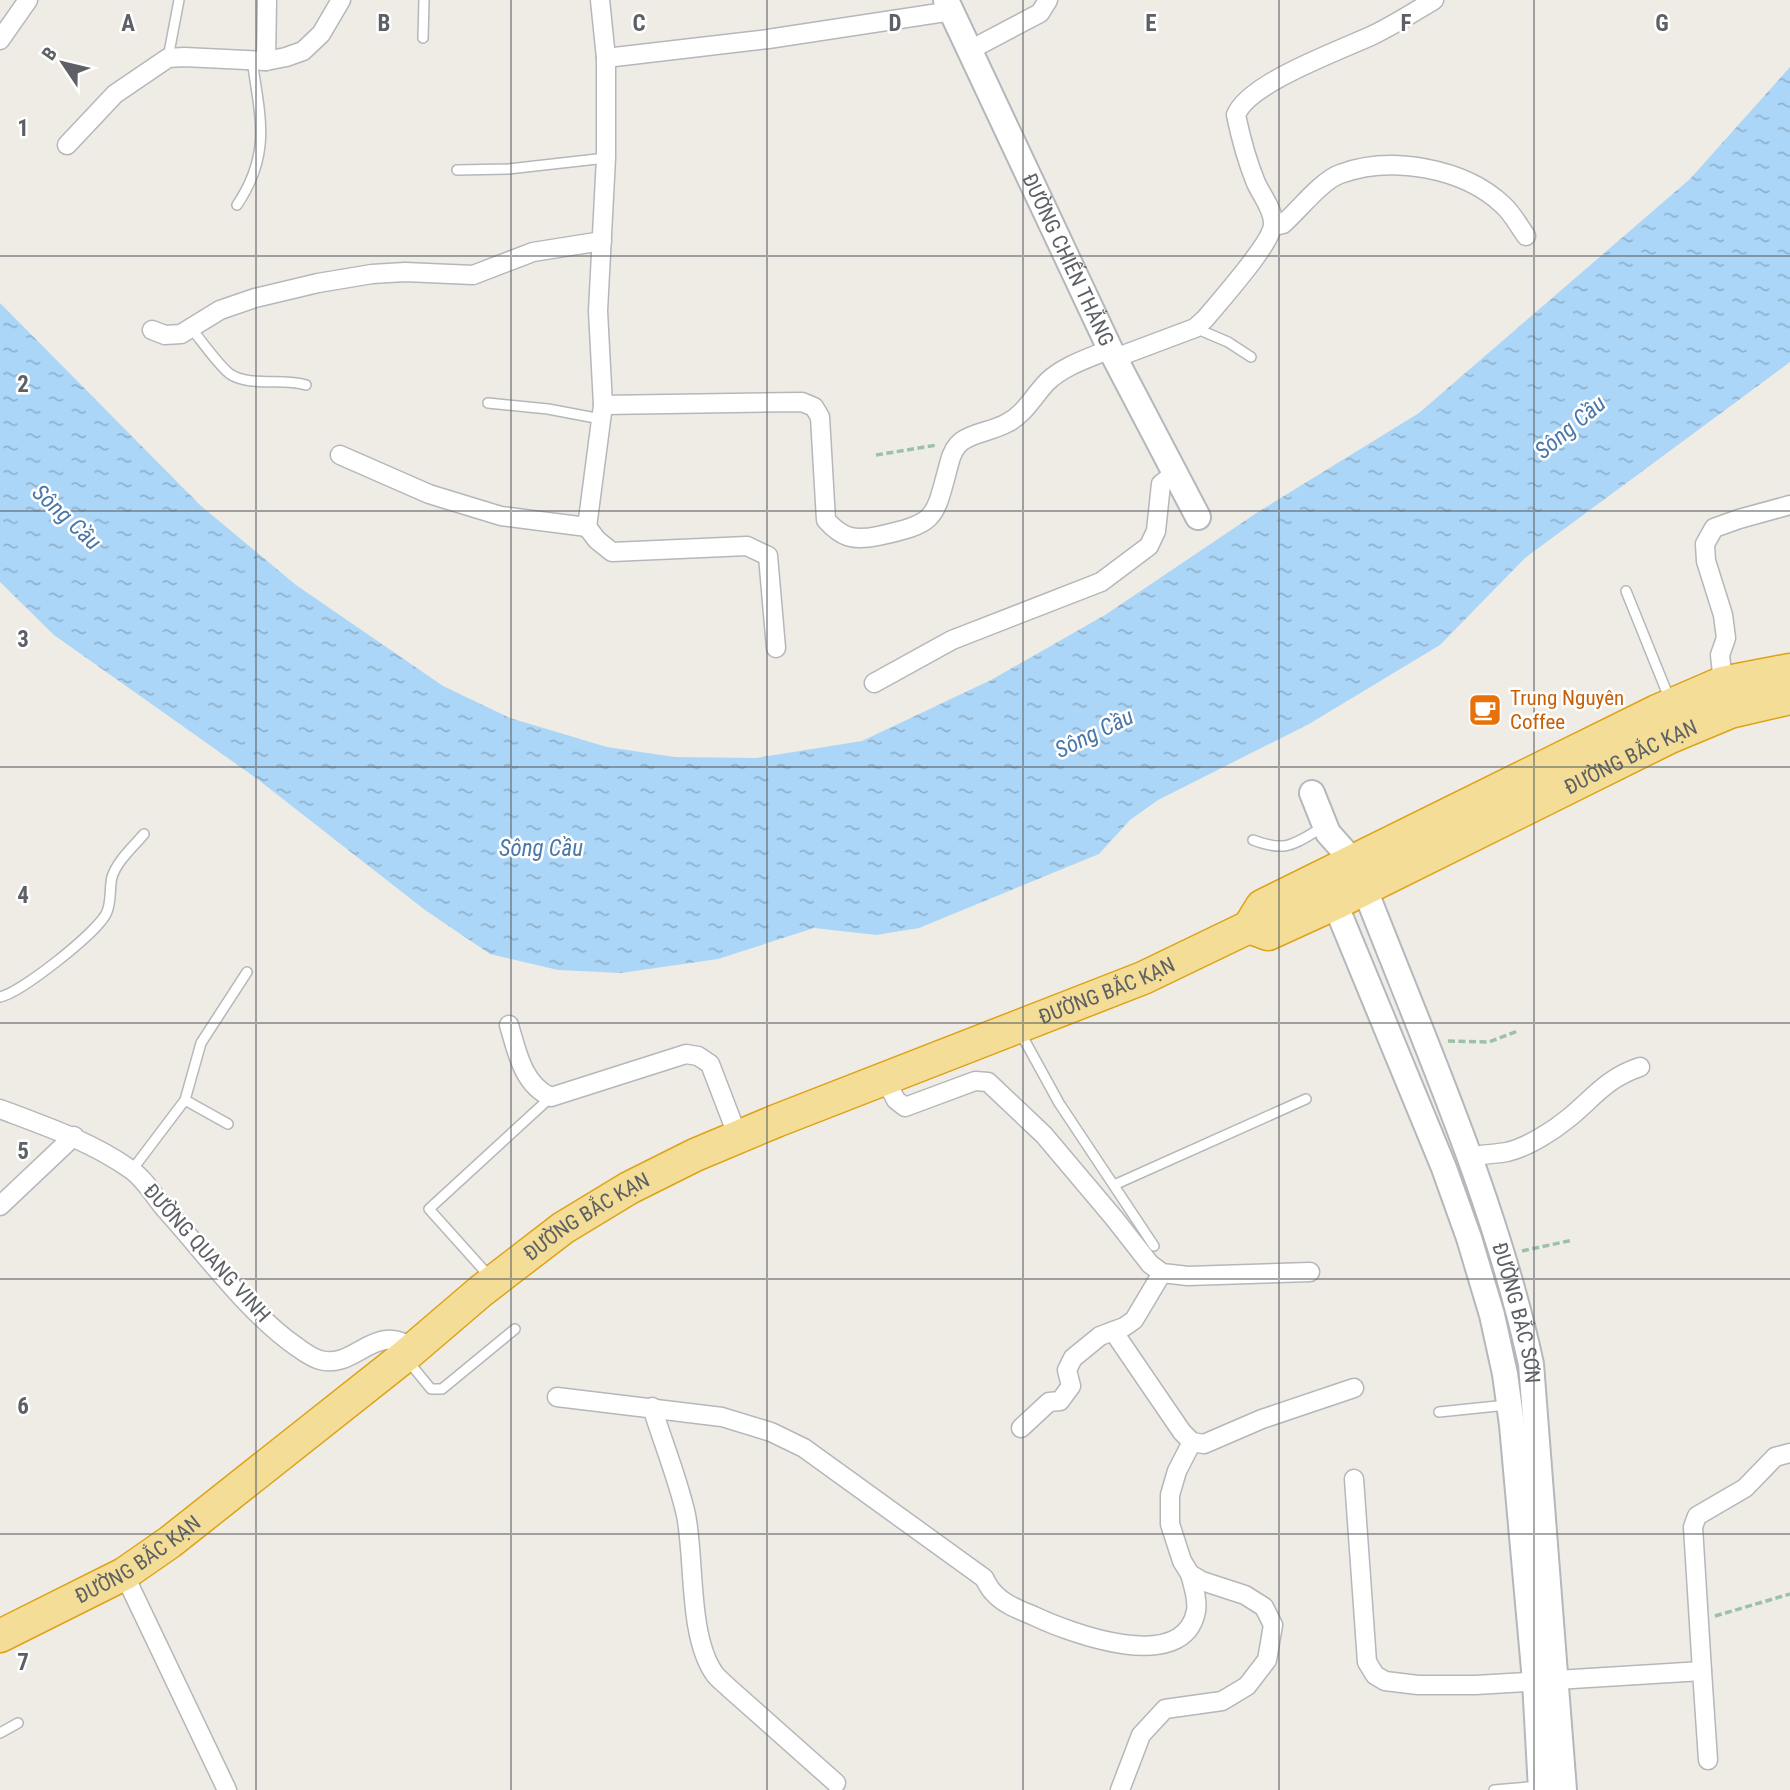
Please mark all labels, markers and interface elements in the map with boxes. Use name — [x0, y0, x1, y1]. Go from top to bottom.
text: A — [121, 10, 135, 37]
text: B — [378, 10, 390, 37]
text: C — [632, 10, 646, 37]
text: D — [889, 10, 902, 37]
text: E — [1145, 10, 1157, 37]
text: F — [1401, 10, 1412, 37]
text: G — [1655, 10, 1669, 37]
north arrow — [28, 28, 98, 98]
text: B — [37, 43, 62, 65]
text: 1 — [17, 115, 29, 142]
street label: ĐƯỜNG CHIẾN THẮNG — [1017, 170, 1119, 350]
text: 2 — [17, 371, 29, 398]
water label: Sông Cầu — [1529, 390, 1611, 465]
water label: Sông Cầu — [27, 479, 107, 556]
text: 3 — [17, 626, 29, 653]
place label: Trung Nguyên Coffee — [1510, 686, 1624, 734]
cafe icon: Trung Nguyên Coffee — [1466, 691, 1504, 729]
water label: Sông Cầu — [1051, 703, 1138, 764]
street label: ĐƯỜNG BẮC KẠN — [1561, 715, 1701, 799]
water label: Sông Cầu — [499, 835, 583, 862]
text: 4 — [17, 882, 29, 909]
street label: ĐƯỜNG BẮC KẠN — [1035, 953, 1179, 1029]
text: 5 — [17, 1138, 29, 1165]
street label: ĐƯỜNG BẮC KẠN — [519, 1168, 653, 1266]
street label: ĐƯỜNG QUANG VINH — [139, 1179, 275, 1327]
street label: ĐƯỜNG BẮC SƠN — [1487, 1240, 1544, 1384]
text: 6 — [17, 1393, 29, 1420]
street label: ĐƯỜNG BẮC KẠN — [71, 1510, 205, 1608]
text: 7 — [17, 1649, 29, 1676]

